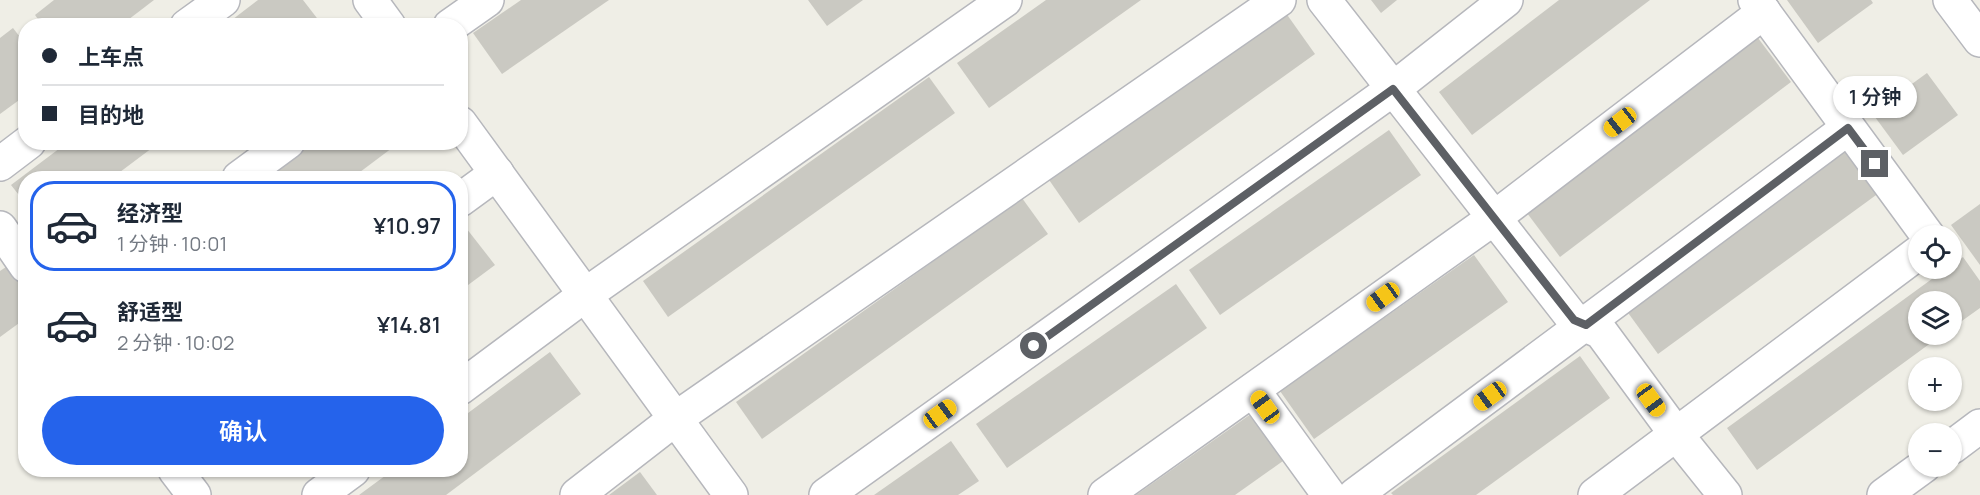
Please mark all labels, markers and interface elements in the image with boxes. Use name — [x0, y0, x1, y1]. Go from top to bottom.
text: 上车点 — [78, 42, 144, 72]
callout: 1 分钟 — [1833, 77, 1917, 119]
text: 1 分钟 — [1849, 83, 1901, 110]
text: 目的地 — [78, 100, 144, 130]
car — [1600, 104, 1640, 140]
route end — [1861, 150, 1888, 177]
text: 经济型 — [117, 198, 183, 228]
icon: car — [45, 199, 99, 253]
text: ¥10.97 — [373, 211, 441, 241]
map controls — [1908, 225, 1962, 477]
button: locate — [1908, 225, 1962, 279]
text: 1 分钟 · 10:01 — [117, 230, 227, 257]
car — [1363, 279, 1403, 315]
button: layers — [1908, 291, 1962, 345]
text: 舒适型 — [117, 297, 183, 327]
icon: car — [45, 298, 99, 352]
text: ¥14.81 — [377, 310, 441, 340]
text: 2 分钟 · 10:02 — [117, 329, 235, 356]
route start — [1020, 332, 1047, 359]
button: + — [1908, 357, 1962, 411]
car — [1470, 378, 1510, 414]
car — [1633, 380, 1669, 420]
car — [1247, 387, 1283, 427]
button: 确认 — [42, 396, 444, 465]
car — [920, 396, 960, 432]
button: − — [1908, 423, 1962, 477]

